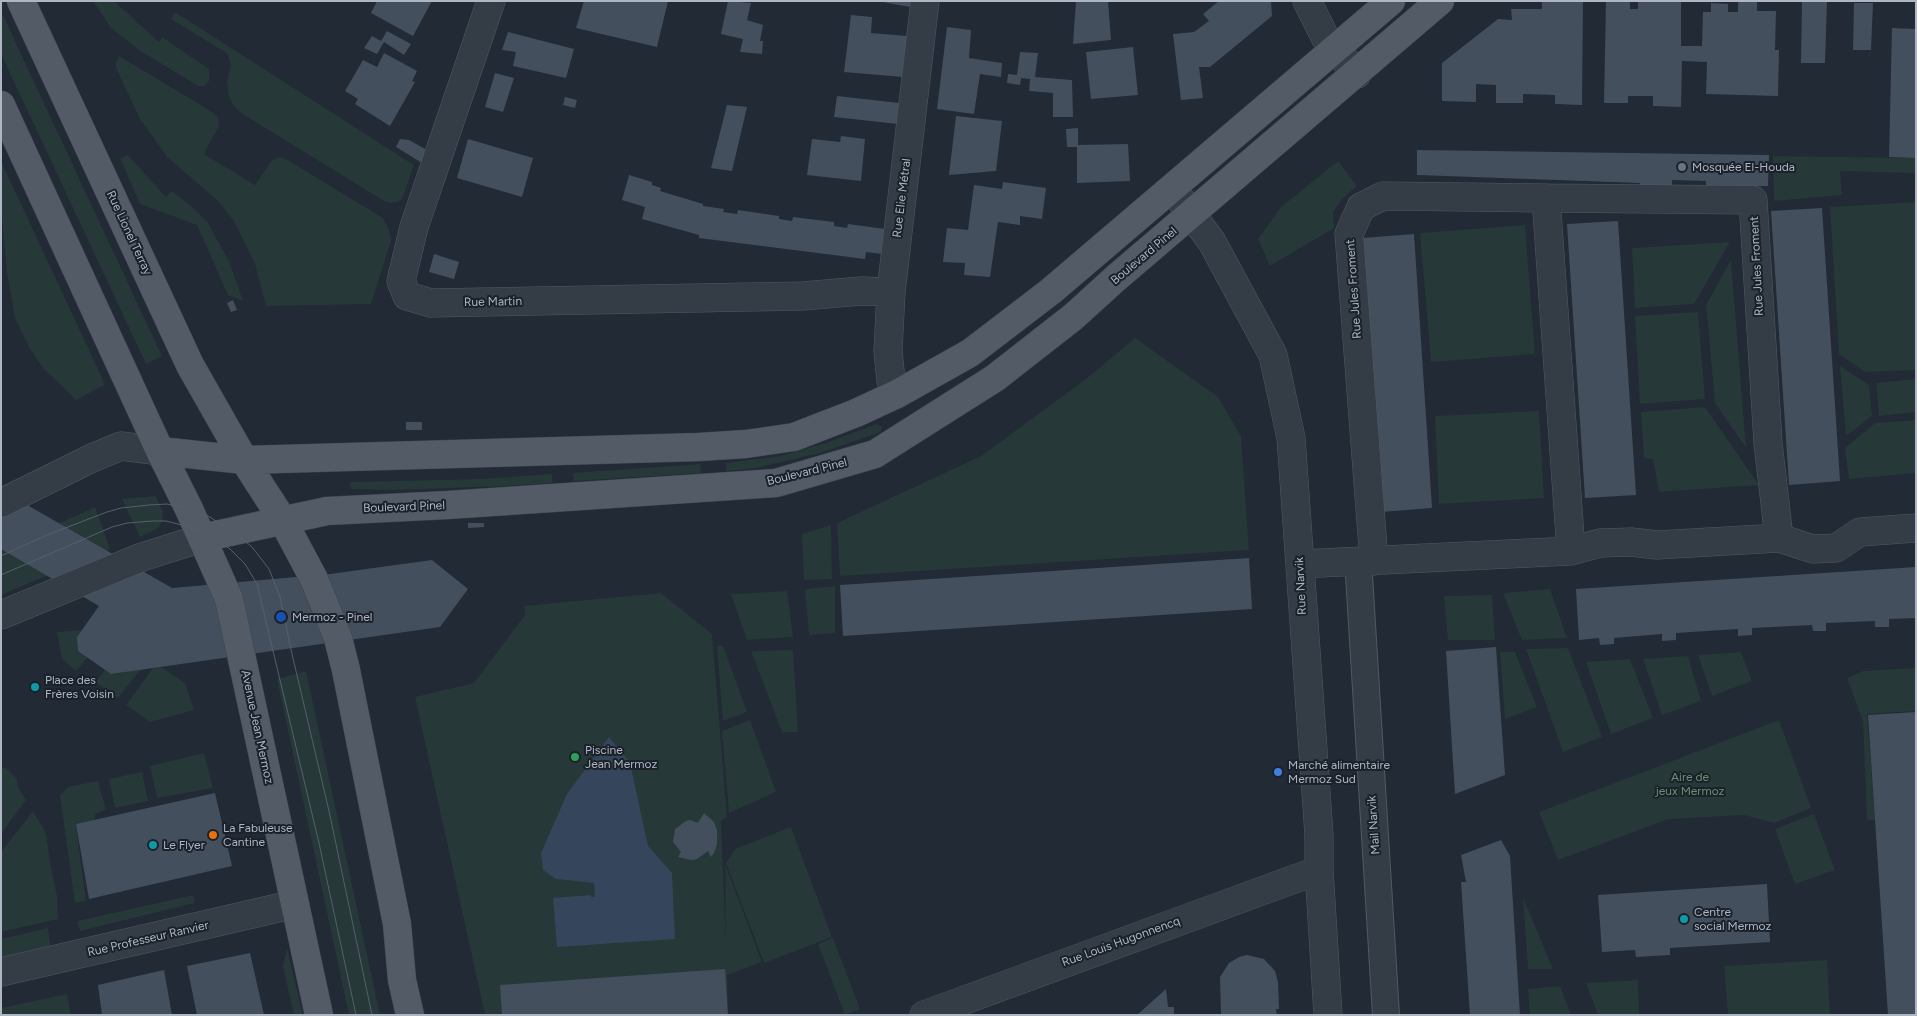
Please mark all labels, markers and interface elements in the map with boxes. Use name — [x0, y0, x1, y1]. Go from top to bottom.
street label: Rue Elie Métral — [890, 158, 914, 238]
place label: Mosquée El-Houda — [1692, 160, 1795, 174]
marker: Mosquée El-Houda — [1676, 161, 1688, 173]
street label: Rue Lionel Terray — [103, 189, 155, 277]
street label: Rue Jules Froment — [1747, 216, 1767, 316]
street label: Boulevard Pinel — [1108, 224, 1180, 288]
street label: Rue Jules Froment — [1343, 239, 1365, 339]
street label: Rue Martin — [464, 294, 522, 310]
street label: Boulevard Pinel — [766, 455, 848, 489]
street label: Boulevard Pinel — [363, 498, 445, 516]
street label: Rue Narvik — [1292, 557, 1310, 615]
marker: Mermoz - Pinel — [274, 610, 288, 624]
place label: Mermoz - Pinel — [292, 610, 372, 624]
street label: Avenue Jean Mermoz — [238, 669, 276, 785]
place label: Place des Frères Voisin — [45, 673, 114, 701]
marker: Place des Frères Voisin — [29, 681, 41, 693]
place label: Piscine Jean Mermoz — [585, 743, 657, 771]
marker: Piscine Jean Mermoz — [569, 751, 581, 763]
place label: Marché alimentaire Mermoz Sud — [1288, 758, 1390, 786]
marker: Marché alimentaire Mermoz Sud — [1272, 766, 1284, 778]
park label: Aire de jeux Mermoz — [1656, 770, 1724, 798]
street label: Mail Narvik — [1365, 795, 1383, 855]
place label: La Fabuleuse Cantine — [223, 821, 293, 849]
marker: La Fabuleuse Cantine — [207, 829, 219, 841]
place label: Le Flyer — [163, 838, 205, 852]
marker: Le Flyer — [147, 839, 159, 851]
place label: Centre social Mermoz — [1694, 905, 1771, 933]
marker: Centre social Mermoz — [1678, 913, 1690, 925]
street label: Rue Louis Hugonnencq — [1060, 914, 1182, 970]
street label: Rue Professeur Ranvier — [86, 918, 210, 960]

